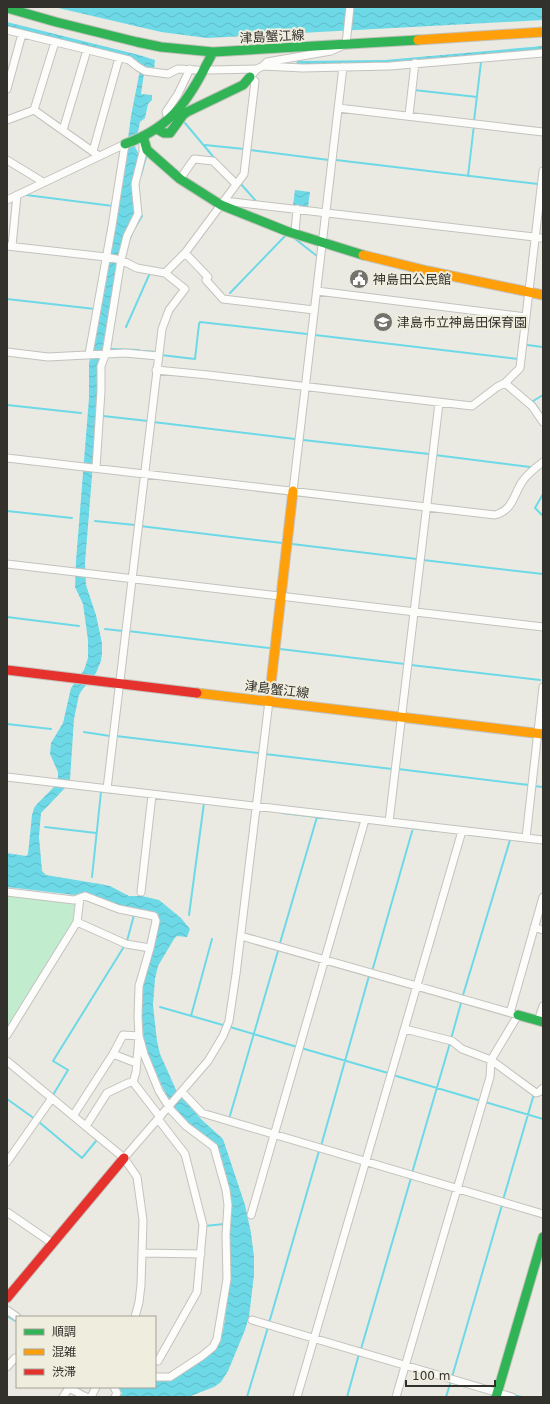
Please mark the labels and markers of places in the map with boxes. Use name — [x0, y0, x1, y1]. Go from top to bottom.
public building icon: 神島田公民館 — [348, 268, 370, 290]
place label: 神島田公民館 — [373, 272, 451, 287]
school or university icon: 津島市立神島田保育園 — [372, 311, 394, 333]
place label: 津島市立神島田保育園 — [397, 315, 527, 330]

